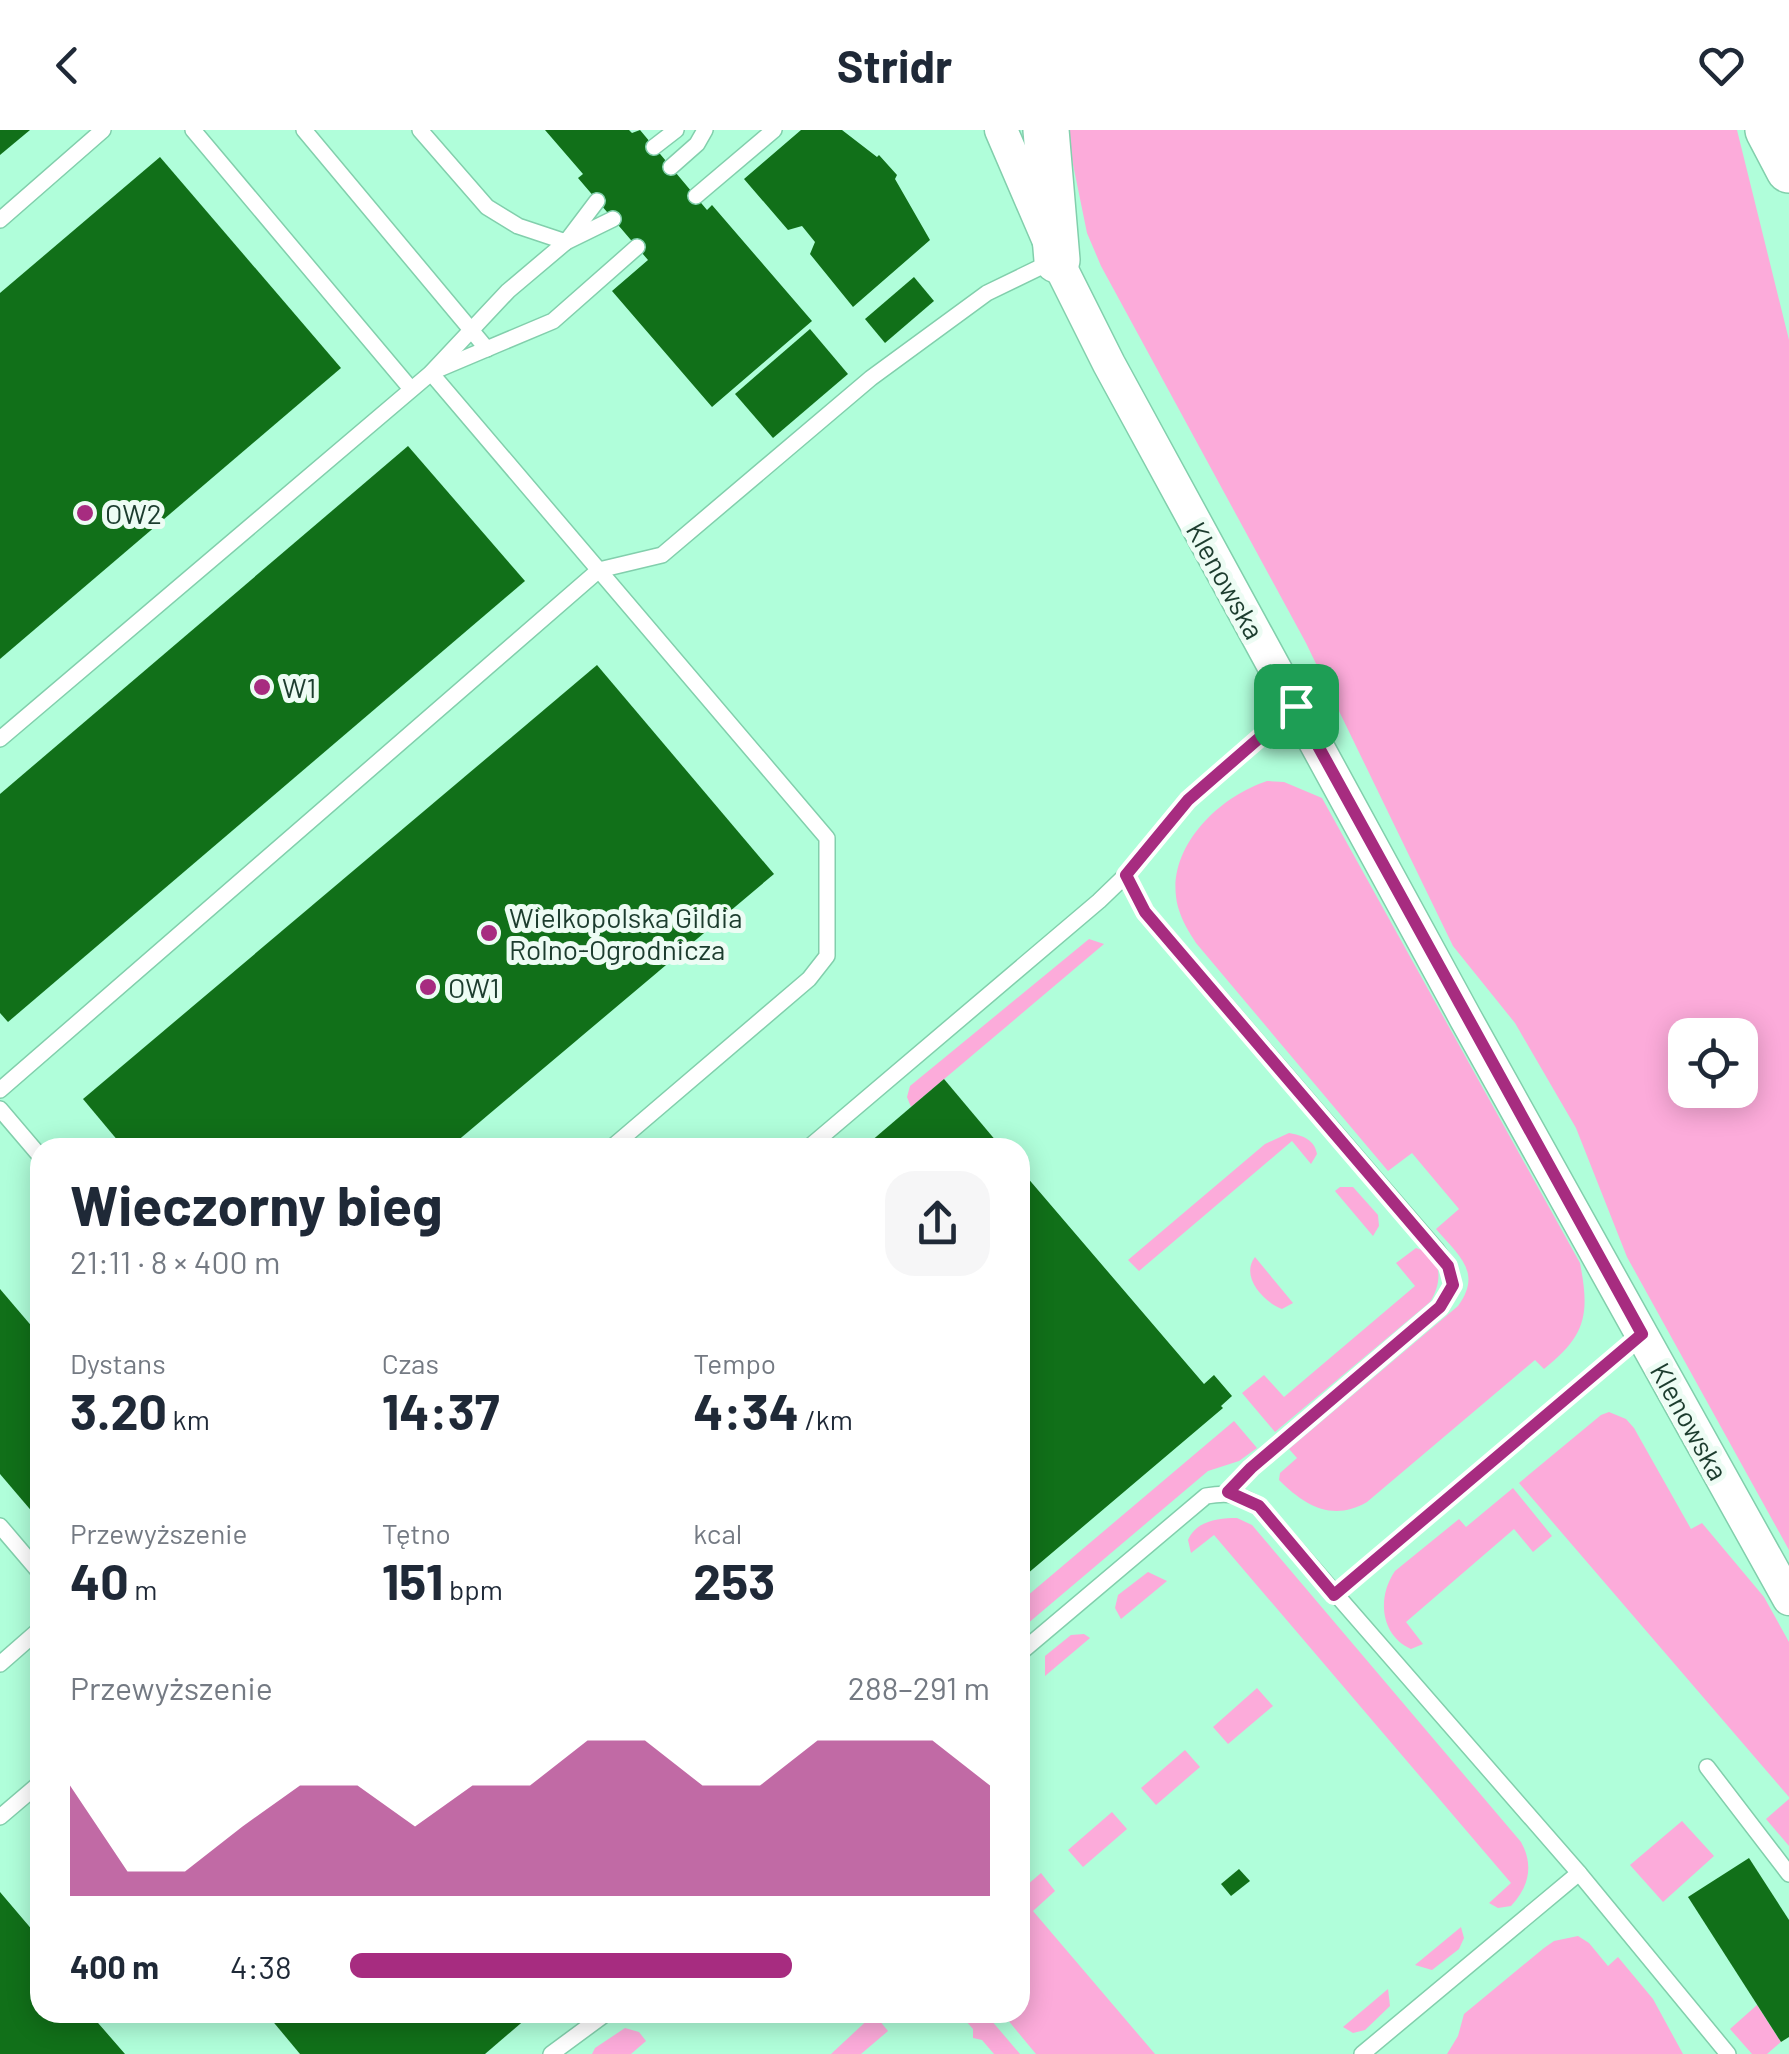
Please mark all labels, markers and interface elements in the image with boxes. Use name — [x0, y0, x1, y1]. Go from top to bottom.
icon: back — [40, 38, 95, 93]
text: Stridr — [837, 38, 952, 92]
icon: heart — [1694, 38, 1749, 93]
place label: OW2 — [105, 496, 162, 530]
marker: OW2 — [74, 502, 96, 524]
street label: Klenowska — [1180, 515, 1272, 645]
pin — [1254, 664, 1339, 749]
place label: W1 — [282, 670, 316, 704]
marker: W1 — [251, 676, 273, 698]
icon: arrive — [1269, 679, 1324, 734]
place label: Wielkopolska Gildia Rolno-Ogrodnicza — [509, 900, 742, 966]
marker: Wielkopolska Gildia Rolno-Ogrodnicza — [478, 922, 500, 944]
place label: OW1 — [448, 970, 500, 1004]
marker: OW1 — [417, 976, 439, 998]
map controls — [1668, 1018, 1758, 1108]
button: locate — [1668, 1018, 1758, 1108]
text: Wieczorny bieg — [70, 1171, 443, 1237]
button: share — [885, 1171, 990, 1276]
text: 21:11 · 8 × 400 m — [70, 1242, 280, 1280]
text: Dystans — [70, 1346, 166, 1380]
text: Czas — [382, 1346, 439, 1380]
text: Tempo — [693, 1346, 776, 1380]
street label: Klenowska — [1644, 1356, 1736, 1486]
text: 3.20 — [70, 1380, 167, 1440]
text: 14:37 — [382, 1380, 500, 1440]
text: 4:34 — [693, 1380, 799, 1440]
text: km — [167, 1402, 210, 1436]
text: /km — [799, 1402, 853, 1436]
text: Przewyższenie — [70, 1516, 247, 1550]
text: Tętno — [382, 1516, 451, 1550]
text: kcal — [693, 1516, 742, 1550]
text: 40 — [70, 1550, 129, 1610]
text: 151 — [382, 1550, 443, 1610]
text: 253 — [693, 1550, 775, 1610]
text: m — [129, 1572, 158, 1606]
text: bpm — [443, 1572, 503, 1606]
text: Przewyższenie — [70, 1668, 273, 1706]
text: 288–291 m — [848, 1668, 990, 1706]
text: 400 m — [70, 1947, 159, 1985]
text: 4:38 — [230, 1947, 292, 1985]

